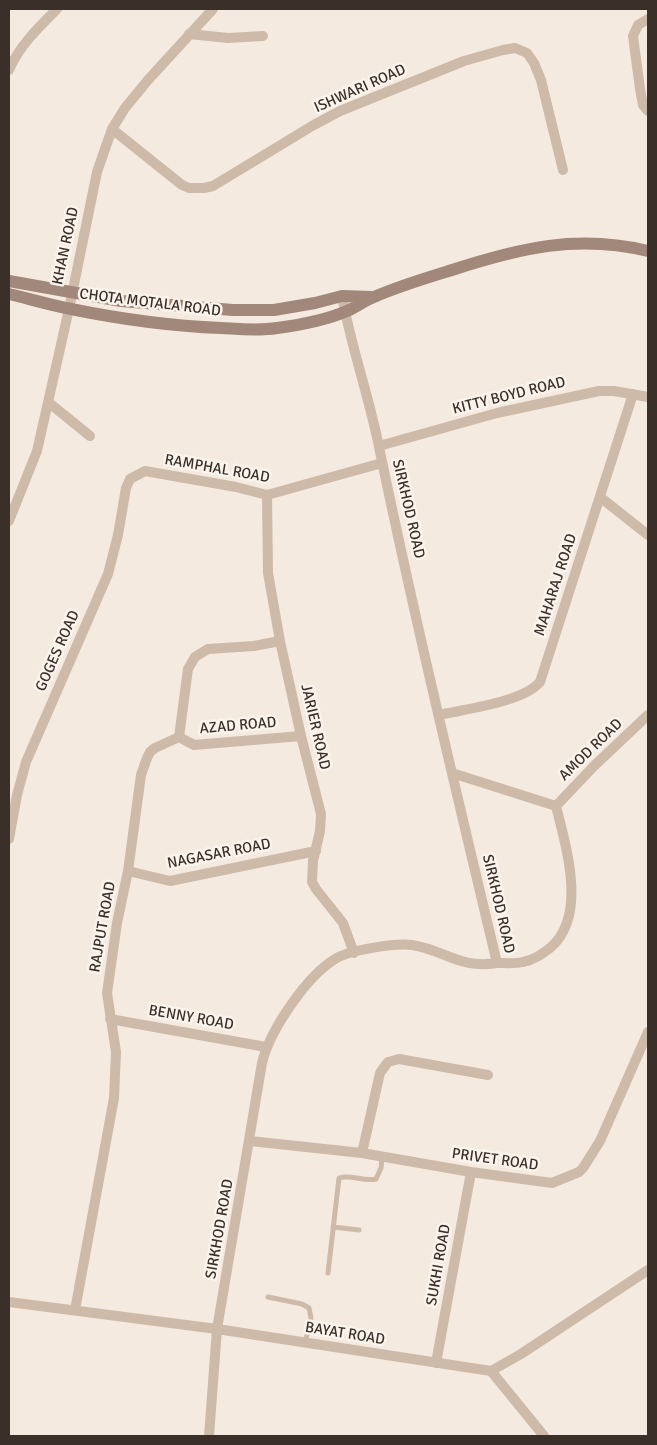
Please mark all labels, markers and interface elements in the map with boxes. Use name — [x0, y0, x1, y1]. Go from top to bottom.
street label: ISHWARI ROAD — [311, 61, 409, 117]
street label: KHAN ROAD — [49, 205, 83, 287]
street label: CHOTA MOTALA ROAD — [78, 285, 222, 321]
street label: KITTY BOYD ROAD — [451, 373, 567, 419]
street label: RAMPHAL ROAD — [163, 451, 271, 487]
street label: SIRKHOD ROAD — [388, 458, 428, 560]
street label: MAHARAJ ROAD — [531, 532, 581, 638]
street label: GOGES ROAD — [32, 608, 84, 694]
street label: JARIER ROAD — [296, 683, 334, 771]
street label: AZAD ROAD — [199, 714, 277, 738]
street label: AMOD ROAD — [555, 715, 627, 785]
street label: NAGASAR ROAD — [166, 835, 272, 873]
street label: SIRKHOD ROAD — [478, 853, 518, 955]
street label: RAJPUT ROAD — [86, 880, 120, 974]
street label: BENNY ROAD — [147, 1002, 235, 1034]
street label: PRIVET ROAD — [451, 1145, 539, 1175]
street label: SIRKHOD ROAD — [202, 1178, 238, 1280]
street label: SUKHI ROAD — [423, 1223, 455, 1307]
street label: BAYAT ROAD — [304, 1319, 386, 1349]

